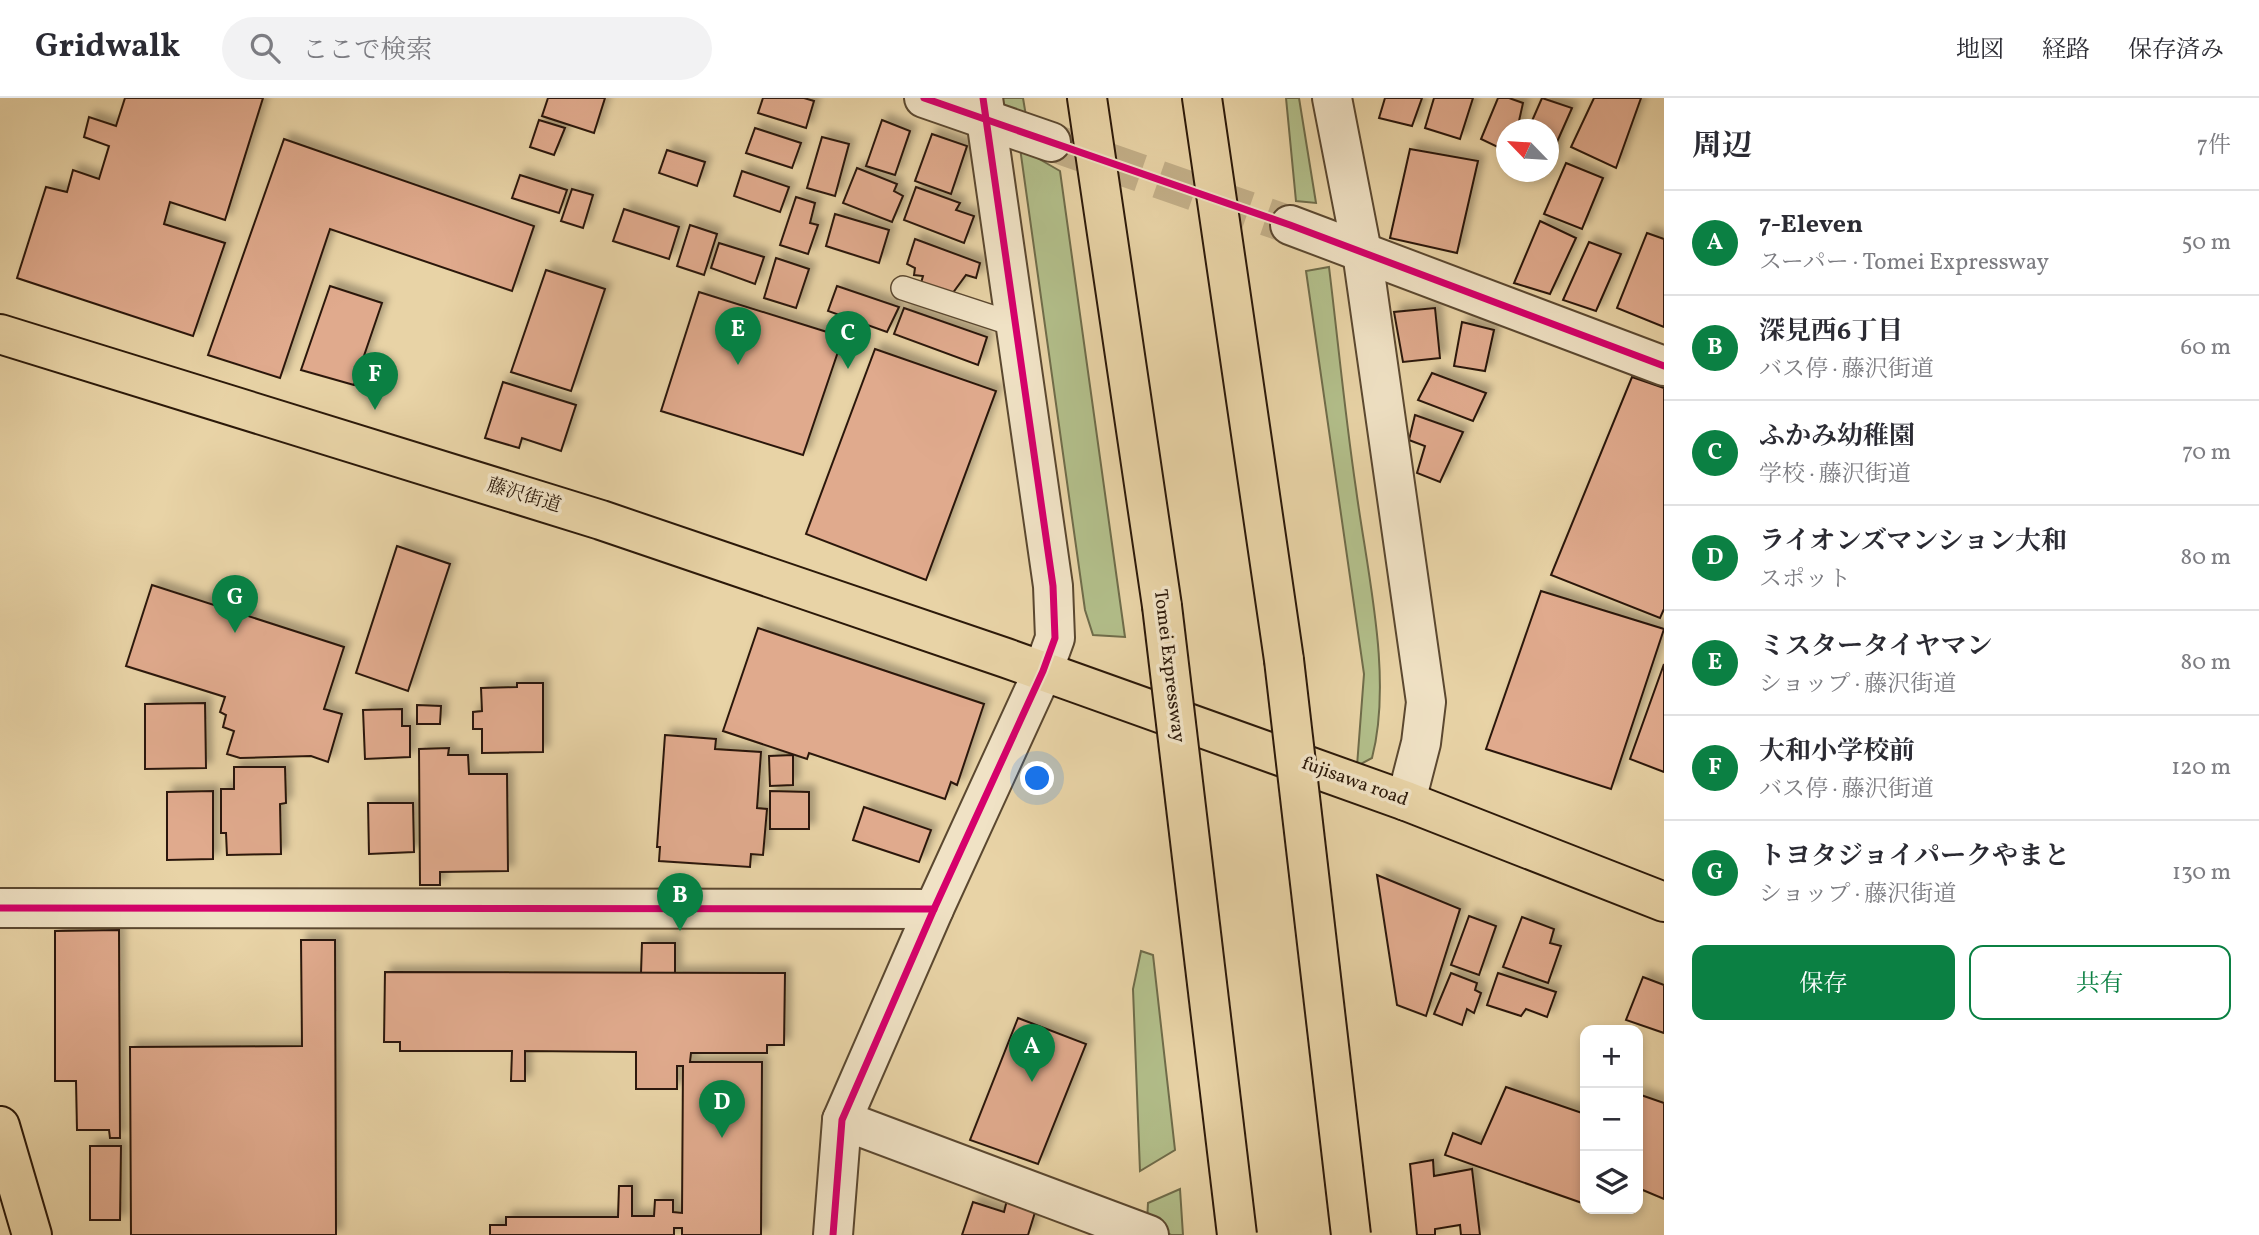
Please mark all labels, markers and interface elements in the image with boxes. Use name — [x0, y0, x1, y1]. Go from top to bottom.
search box — [222, 17, 712, 80]
text: Gridwalk — [35, 25, 180, 71]
icon: search — [246, 29, 284, 67]
text: ここで検索 — [302, 33, 432, 69]
text: 地図 — [1956, 34, 2004, 68]
text: 経路 — [2042, 34, 2090, 68]
text: 保存済み — [2128, 34, 2224, 68]
north arrow — [1496, 119, 1559, 182]
text: 周辺 — [1692, 126, 1752, 168]
text: 7件 — [2197, 130, 2231, 162]
text: 7-Eleven — [1759, 207, 1863, 243]
text: A — [1707, 227, 1723, 259]
text: 50 m — [2182, 227, 2231, 259]
text: スーパー · Tomei Expressway — [1759, 247, 2049, 279]
pin: E — [715, 307, 761, 365]
pin: C — [825, 311, 871, 369]
text: 深見西6丁目 — [1759, 314, 1903, 350]
text: B — [1707, 332, 1723, 364]
text: 60 m — [2181, 332, 2231, 364]
pin: F — [352, 352, 398, 410]
text: バス停 · 藤沢街道 — [1759, 354, 1934, 386]
text: ふかみ幼稚園 — [1759, 419, 1915, 455]
text: C — [1708, 437, 1722, 469]
text: 70 m — [2182, 437, 2231, 469]
text: 学校 · 藤沢街道 — [1759, 459, 1911, 491]
street label: 藤沢街道 — [484, 472, 564, 520]
text: ライオンズマンション大和 — [1759, 524, 2067, 560]
text: D — [1707, 542, 1723, 574]
text: 80 m — [2181, 542, 2231, 574]
text: スポット — [1759, 564, 1851, 596]
pin: G — [212, 575, 258, 633]
street label: Tomei Expressway — [1147, 588, 1191, 744]
text: ミスタータイヤマン — [1759, 629, 1992, 665]
text: E — [1708, 647, 1722, 679]
text: 80 m — [2181, 647, 2231, 679]
text: ショップ · 藤沢街道 — [1759, 669, 1956, 701]
text: 大和小学校前 — [1759, 734, 1915, 770]
street label: fujisawa road — [1298, 751, 1412, 813]
text: F — [1708, 752, 1722, 784]
text: 120 m — [2171, 752, 2231, 784]
your location — [1020, 761, 1054, 795]
text: バス停 · 藤沢街道 — [1759, 774, 1934, 806]
text: トヨタジョイパークやまと — [1759, 839, 2070, 875]
text: G — [1707, 857, 1723, 889]
text: 130 m — [2172, 857, 2231, 889]
pin: B — [657, 873, 703, 931]
text: ショップ · 藤沢街道 — [1759, 879, 1956, 911]
button: 保存 — [1692, 945, 1955, 1020]
button: 共有 — [1969, 945, 2231, 1020]
pin: A — [1009, 1024, 1055, 1082]
map controls — [1580, 1025, 1643, 1214]
button: + — [1580, 1025, 1643, 1088]
pin: D — [699, 1080, 745, 1138]
button: − — [1580, 1088, 1643, 1151]
button: layers — [1580, 1151, 1643, 1214]

